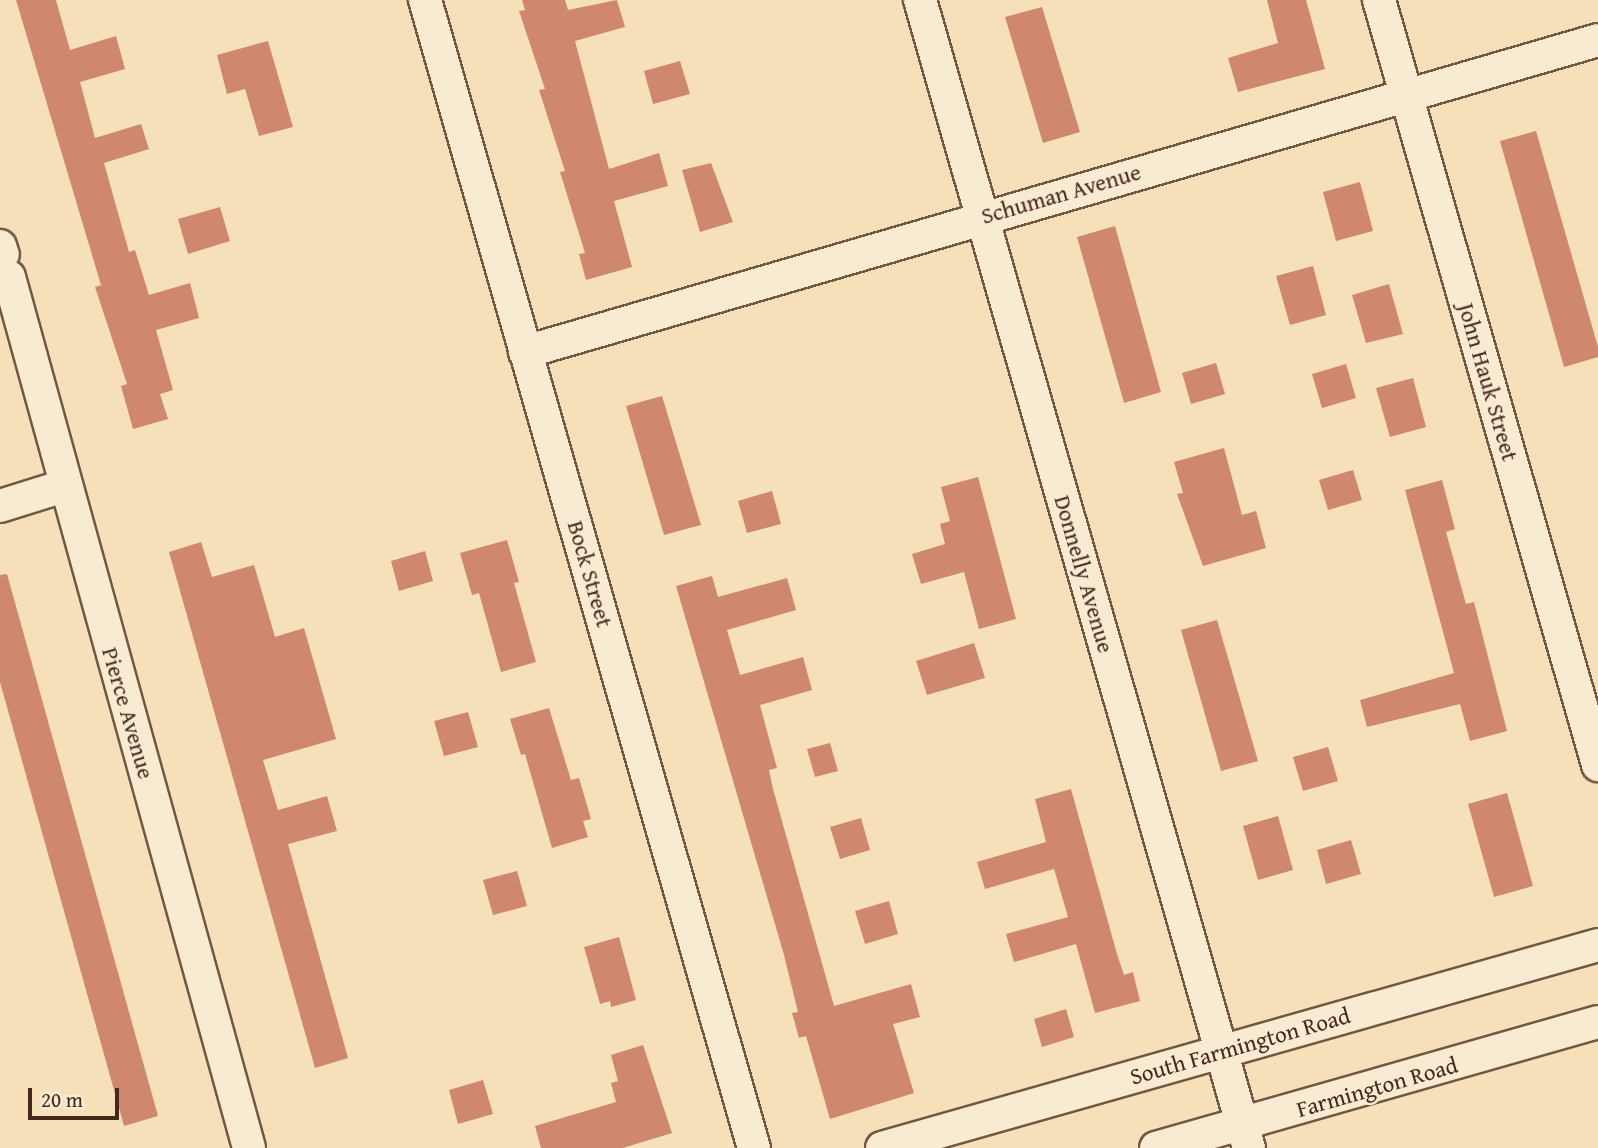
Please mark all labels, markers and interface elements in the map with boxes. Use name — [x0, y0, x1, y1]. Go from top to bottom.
street label: Schuman Avenue — [978, 158, 1144, 230]
street label: John Hauk Street — [1452, 300, 1524, 464]
street label: Donnelly Avenue — [1048, 492, 1120, 656]
street label: Bock Street — [562, 518, 618, 630]
street label: Pierce Avenue — [96, 644, 160, 782]
street label: South Farmington Road — [1127, 1001, 1353, 1091]
street label: Farmington Road — [1293, 1051, 1461, 1123]
scale bar — [32, 1074, 122, 1118]
text: 20 m — [41, 1084, 83, 1115]

